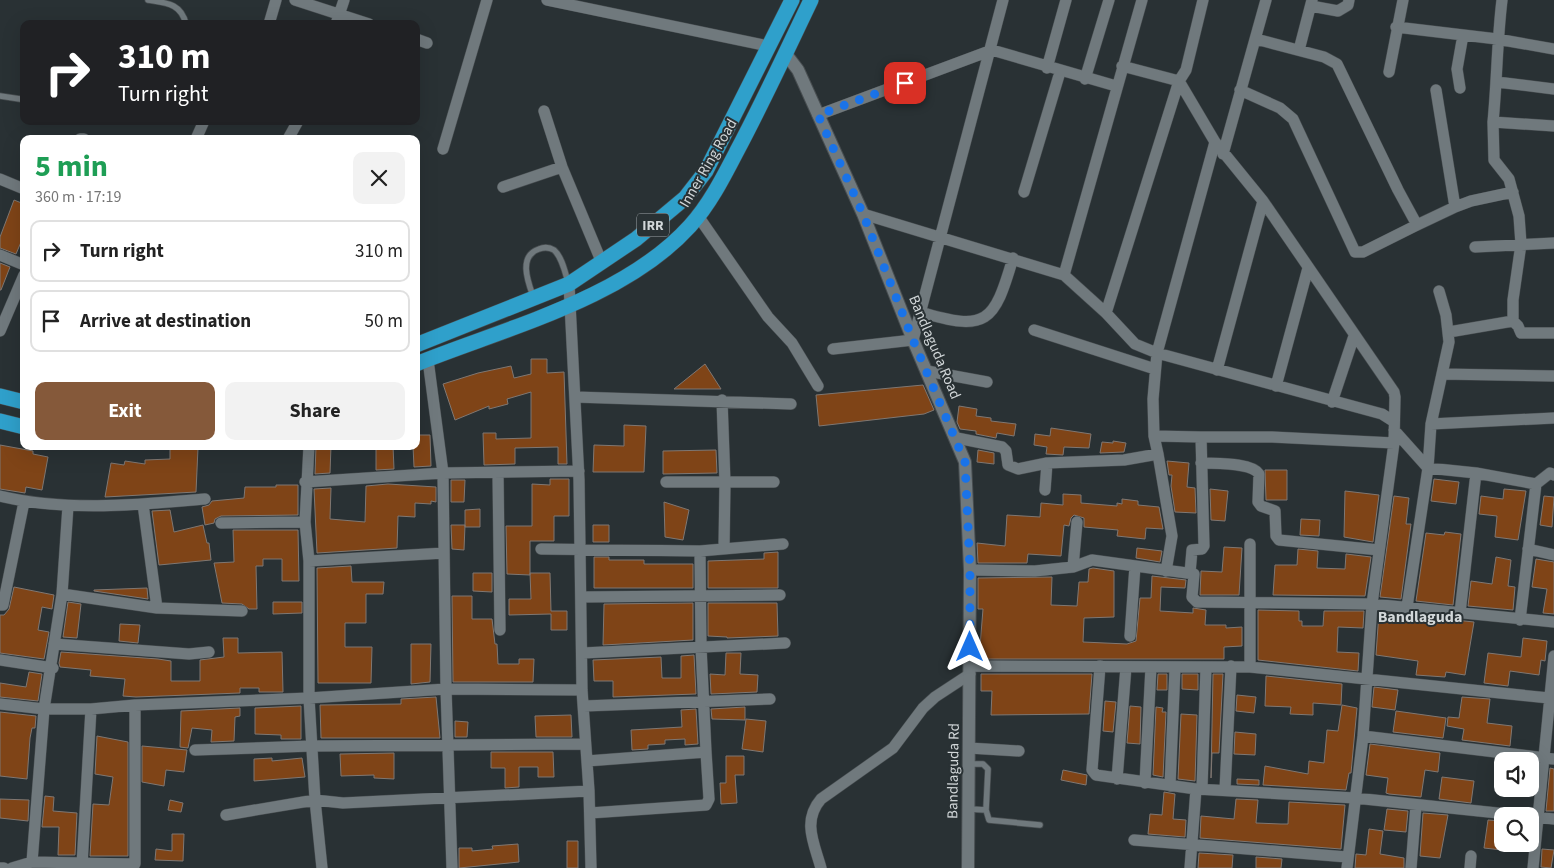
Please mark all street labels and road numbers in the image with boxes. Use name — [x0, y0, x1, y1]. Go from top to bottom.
street label: Inner Ring Road — [675, 115, 742, 211]
road number: IRR — [637, 214, 669, 236]
street label: Bandlaguda Road — [903, 292, 966, 402]
street label: Bandlaguda Rd — [942, 723, 965, 819]

